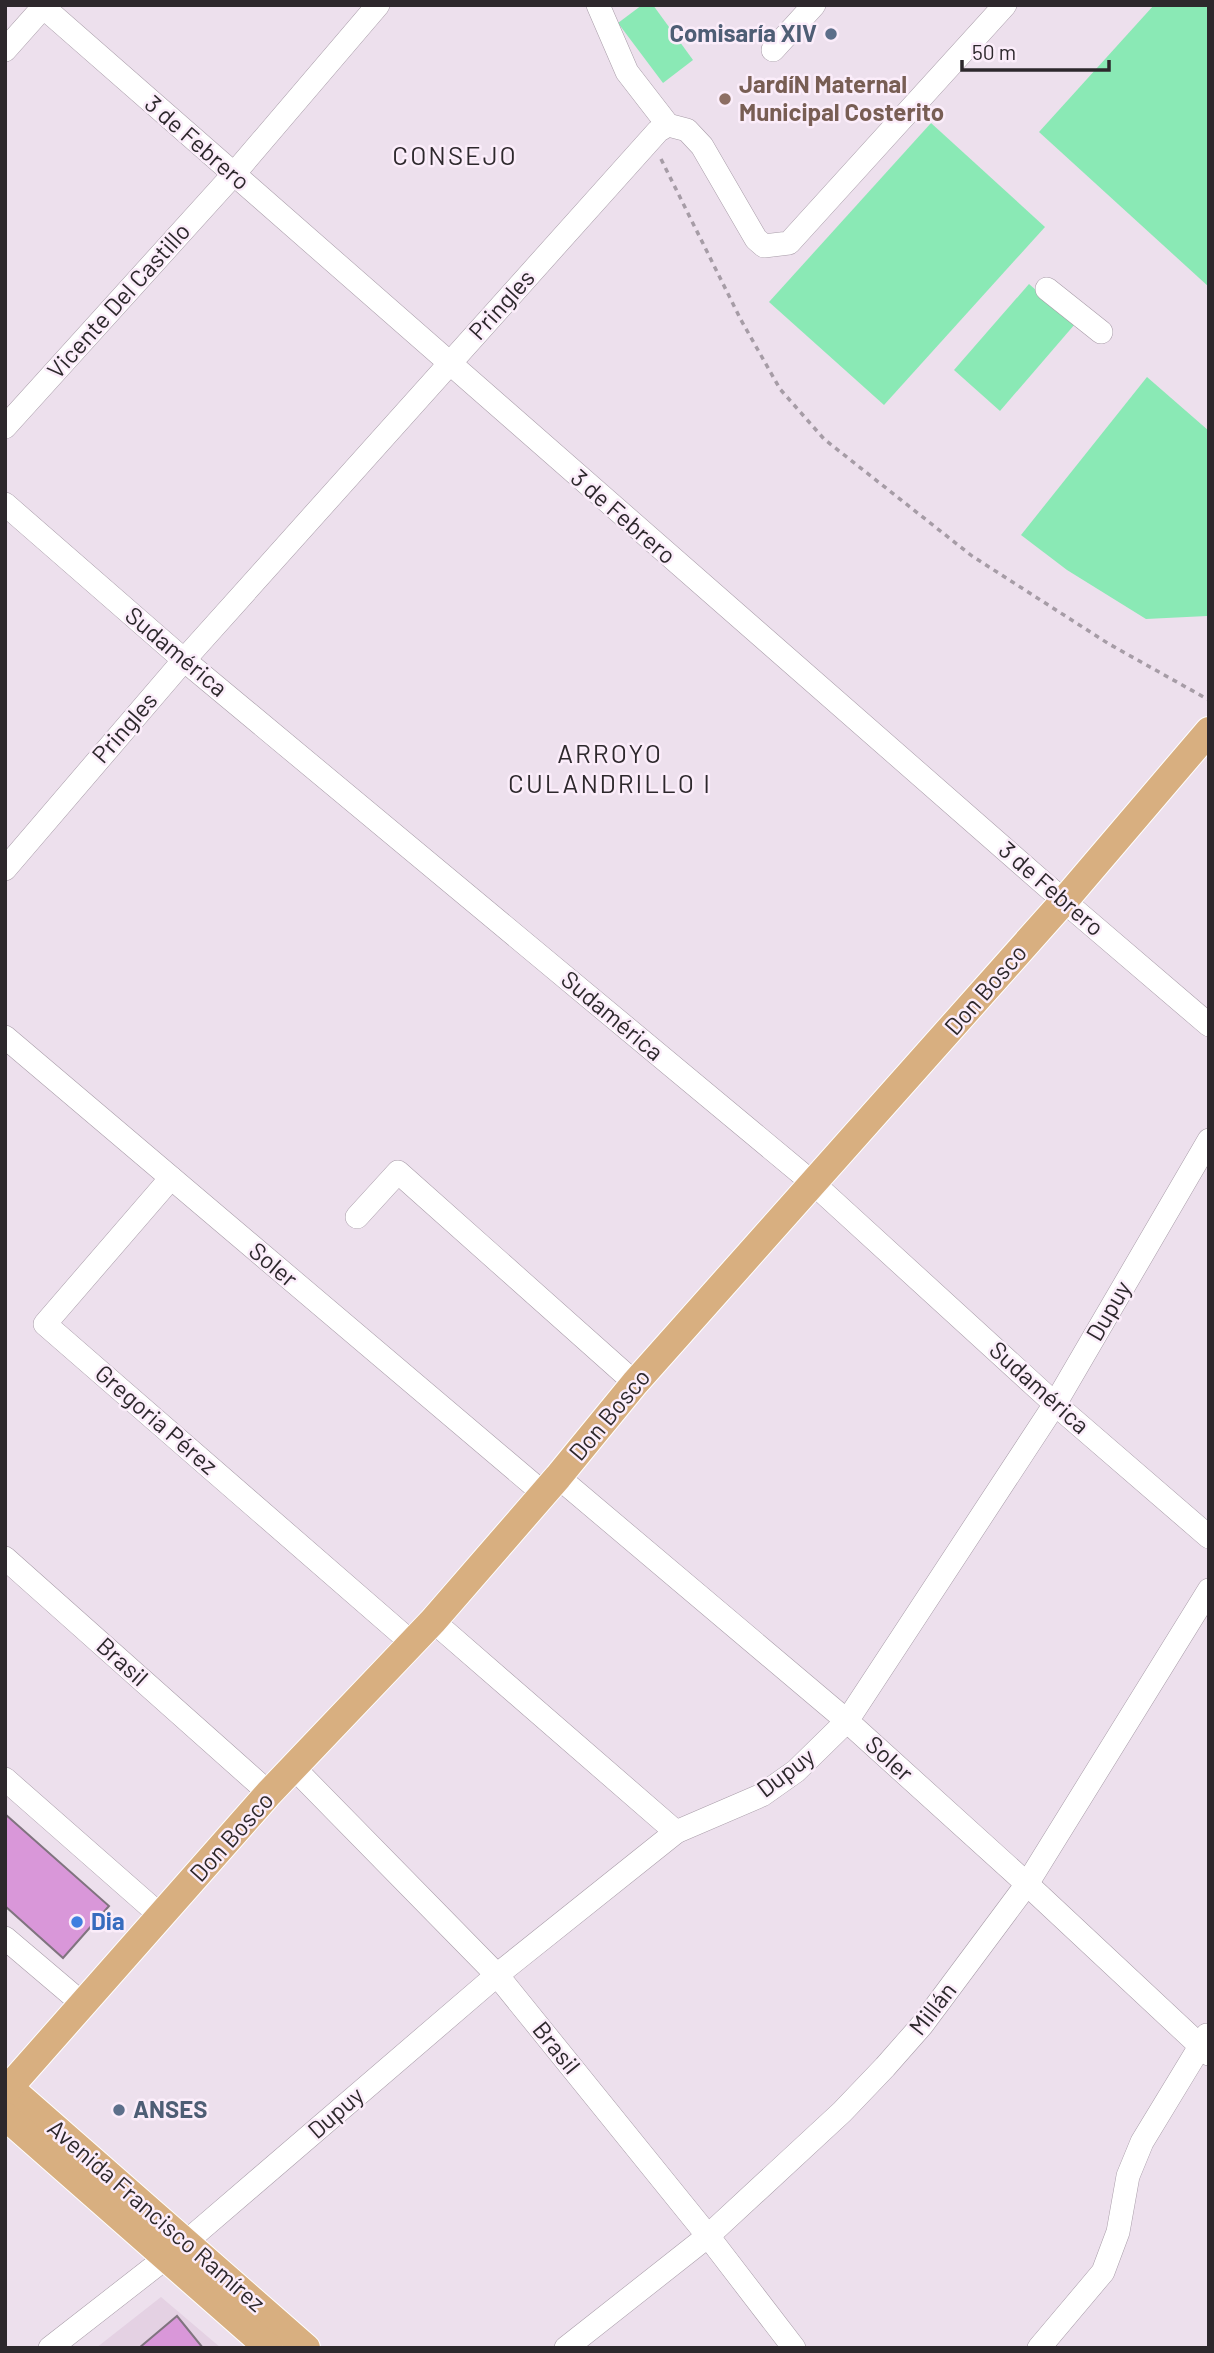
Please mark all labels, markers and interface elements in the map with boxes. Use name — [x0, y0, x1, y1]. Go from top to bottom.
place label: Comisaría XIV — [669, 18, 817, 47]
marker: Comisaría XIV — [823, 26, 839, 42]
scale bar — [962, 28, 1109, 72]
text: 50 m — [972, 39, 1016, 64]
place label: JardíN Maternal Municipal Costerito — [739, 69, 944, 126]
street label: 3 de Febrero — [140, 88, 256, 195]
marker: JardíN Maternal Municipal Costerito — [717, 91, 733, 107]
district label: CONSEJO — [392, 139, 518, 170]
street label: Vicente Del Castillo — [40, 216, 195, 384]
street label: Pringles — [462, 263, 540, 345]
street label: 3 de Febrero — [566, 462, 682, 569]
street label: Sudamérica — [120, 600, 234, 702]
street label: Pringles — [85, 686, 163, 768]
district label: ARROYO CULANDRILLO I — [508, 737, 712, 798]
street label: 3 de Febrero — [994, 834, 1110, 941]
street label: Don Bosco — [938, 938, 1032, 1040]
street label: Sudamérica — [556, 964, 670, 1066]
street label: Soler — [244, 1235, 304, 1293]
street label: Dupuy — [1079, 1275, 1136, 1345]
street label: Sudamérica — [984, 1335, 1096, 1439]
street label: Gregoria Pérez — [90, 1358, 224, 1480]
street label: Don Bosco — [562, 1362, 656, 1466]
street label: Brasil — [91, 1630, 155, 1691]
street label: Soler — [860, 1729, 920, 1787]
street label: Dupuy — [751, 1741, 820, 1803]
street label: Don Bosco — [183, 1785, 279, 1887]
place label: Dia — [91, 1906, 125, 1935]
marker: Dia — [69, 1914, 85, 1930]
street label: Millán — [902, 1976, 962, 2040]
street label: Brasil — [527, 2015, 587, 2079]
street label: Dupuy — [301, 2080, 369, 2144]
place label: ANSES — [133, 2094, 208, 2123]
marker: ANSES — [111, 2102, 127, 2118]
street label: Avenida Francisco Ramírez — [42, 2113, 272, 2317]

